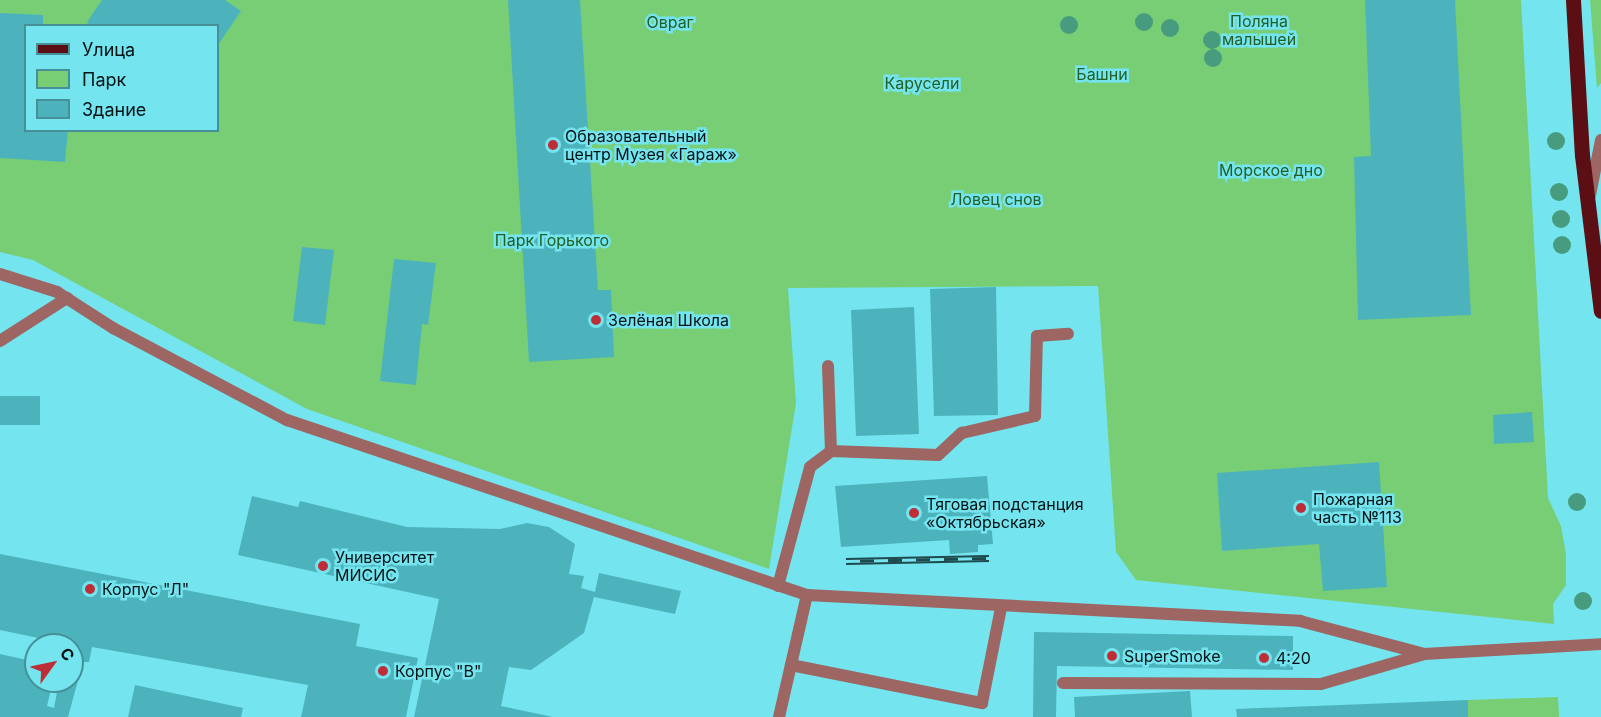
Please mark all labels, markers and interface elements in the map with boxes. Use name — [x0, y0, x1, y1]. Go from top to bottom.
park label: Поляна малышей — [1222, 11, 1296, 49]
park label: Овраг — [646, 12, 694, 32]
legend — [24, 24, 219, 132]
text: Улица — [82, 39, 135, 60]
park label: Башни — [1076, 64, 1128, 84]
text: Парк — [82, 69, 126, 90]
park label: Карусели — [884, 73, 960, 93]
text: Здание — [82, 99, 146, 120]
place label: Образовательный центр Музея «Гараж» — [565, 126, 737, 164]
marker: Образовательный центр Музея «Гараж» — [546, 138, 560, 152]
park label: Морское дно — [1219, 160, 1323, 180]
park label: Ловец снов — [950, 189, 1042, 209]
park label: Парк Горького — [495, 230, 609, 250]
place label: Зелёная Школа — [608, 310, 729, 330]
marker: Зелёная Школа — [589, 313, 603, 327]
place label: Пожарная часть №113 — [1313, 489, 1402, 527]
place label: Тяговая подстанция «Октябрьская» — [926, 494, 1084, 532]
marker: Пожарная часть №113 — [1294, 501, 1308, 515]
marker: Тяговая подстанция «Октябрьская» — [907, 506, 921, 520]
place label: Университет МИСИС — [335, 547, 434, 585]
marker: Университет МИСИС — [316, 559, 330, 573]
place label: Корпус "Л" — [102, 579, 189, 599]
marker: Корпус "Л" — [83, 582, 97, 596]
north arrow — [24, 633, 84, 693]
text: С — [56, 644, 79, 665]
place label: SuperSmoke — [1124, 646, 1220, 666]
place label: 4:20 — [1276, 648, 1311, 668]
marker: SuperSmoke — [1105, 649, 1119, 663]
marker: 4:20 — [1257, 651, 1271, 665]
place label: Корпус "В" — [395, 661, 481, 681]
marker: Корпус "В" — [376, 664, 390, 678]

